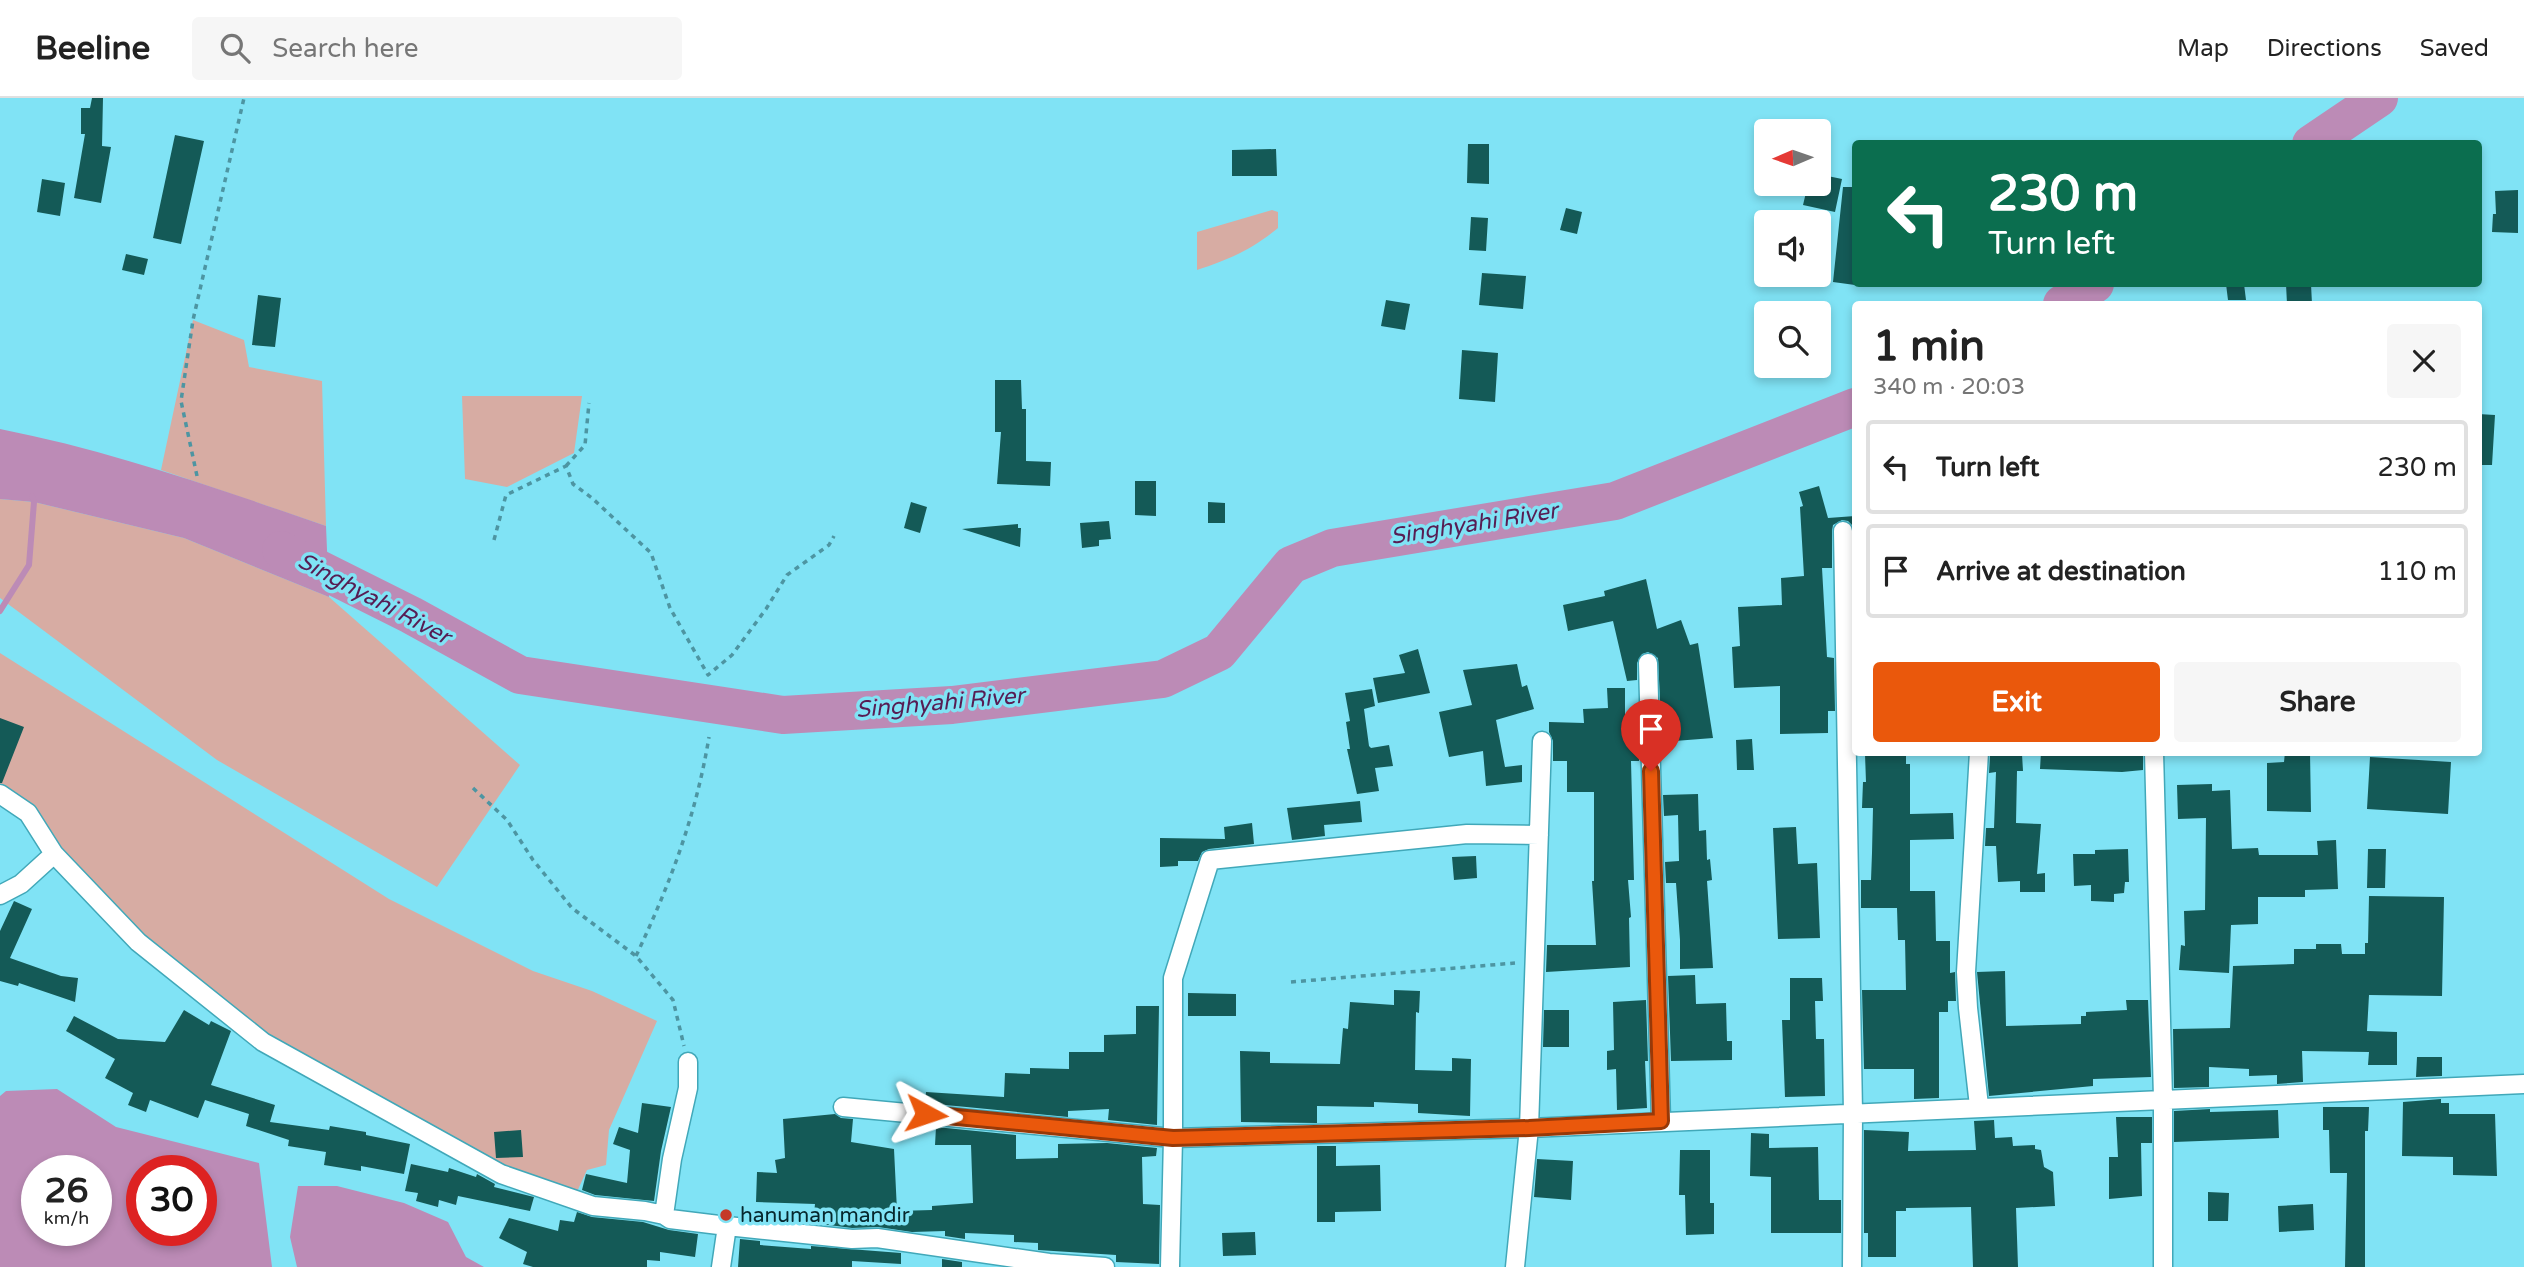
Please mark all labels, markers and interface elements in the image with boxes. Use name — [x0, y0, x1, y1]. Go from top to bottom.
search box — [192, 17, 682, 80]
text: Beeline — [35, 29, 150, 68]
icon: search — [216, 29, 254, 67]
text: Search here — [272, 33, 418, 64]
text: Map — [2177, 34, 2229, 63]
text: Directions — [2267, 34, 2382, 63]
text: Saved — [2420, 34, 2489, 63]
north arrow — [1754, 119, 1830, 196]
map controls — [1754, 119, 1831, 378]
text: 230 m — [1988, 165, 2138, 224]
icon: left — [1873, 168, 1964, 259]
button: sound — [1754, 210, 1831, 287]
text: Turn left — [1988, 225, 2115, 263]
button: search — [1754, 301, 1831, 378]
text: 1 min — [1873, 321, 1985, 372]
button: close — [2387, 324, 2461, 398]
text: 340 m · 20:03 — [1873, 373, 2025, 401]
icon: left — [1877, 448, 1915, 486]
text: Turn left — [1936, 452, 2039, 483]
text: 230 m — [2377, 452, 2457, 483]
water label: Singhyahi River — [1388, 496, 1563, 551]
water label: Singhyahi River — [293, 547, 458, 652]
icon: arrive — [1877, 552, 1915, 590]
text: Arrive at destination — [1936, 556, 2186, 587]
text: 110 m — [2377, 556, 2457, 587]
button: Exit — [1873, 662, 2160, 742]
button: Share — [2174, 662, 2461, 742]
water label: Singhyahi River — [855, 681, 1028, 724]
pin — [1621, 699, 1681, 771]
icon: arrive — [1632, 710, 1670, 748]
position arrow — [889, 1077, 963, 1151]
speed limit sign: 30 — [126, 1155, 217, 1246]
text: 26 — [45, 1170, 88, 1212]
place label: hanuman mandir — [740, 1203, 910, 1228]
text: km/h — [44, 1207, 89, 1229]
marker: hanuman mandir — [718, 1207, 734, 1223]

